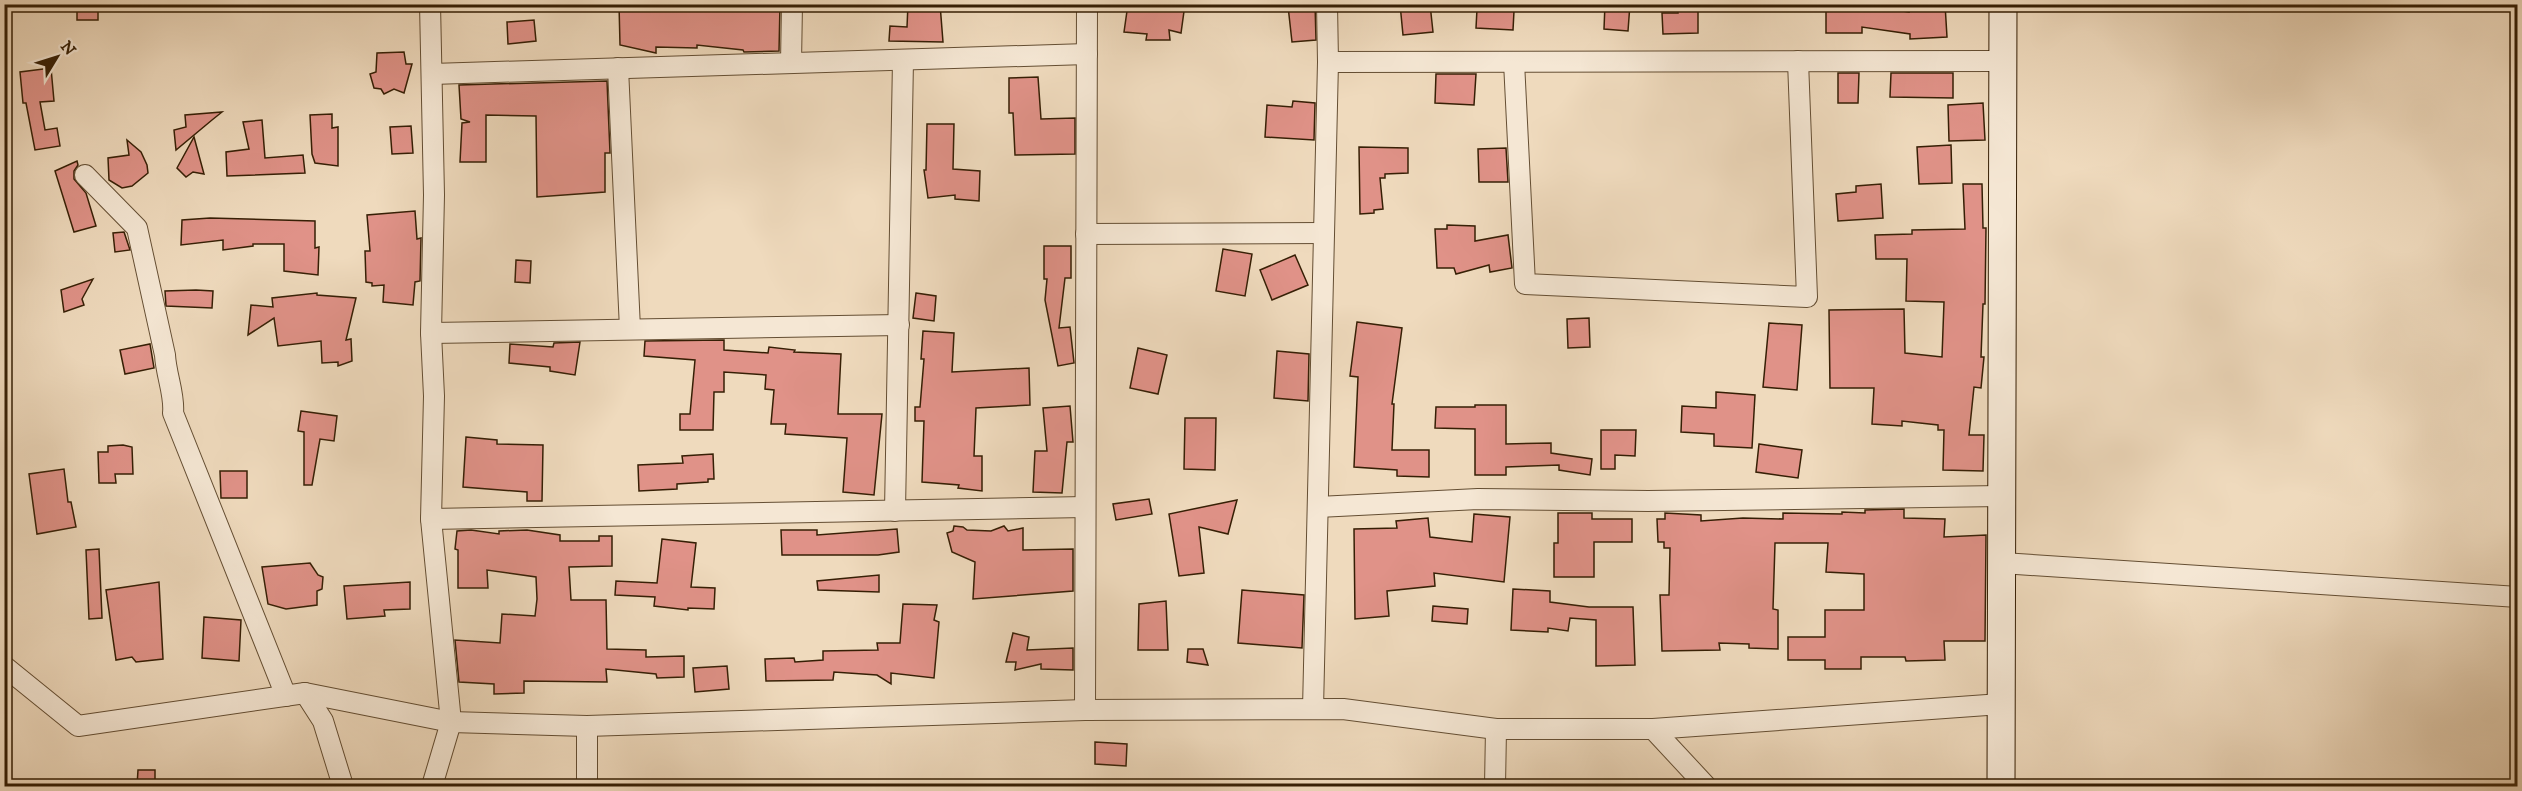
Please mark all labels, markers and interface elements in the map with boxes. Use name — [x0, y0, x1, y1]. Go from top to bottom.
north arrow — [27, 27, 87, 87]
text: N — [56, 37, 80, 60]

